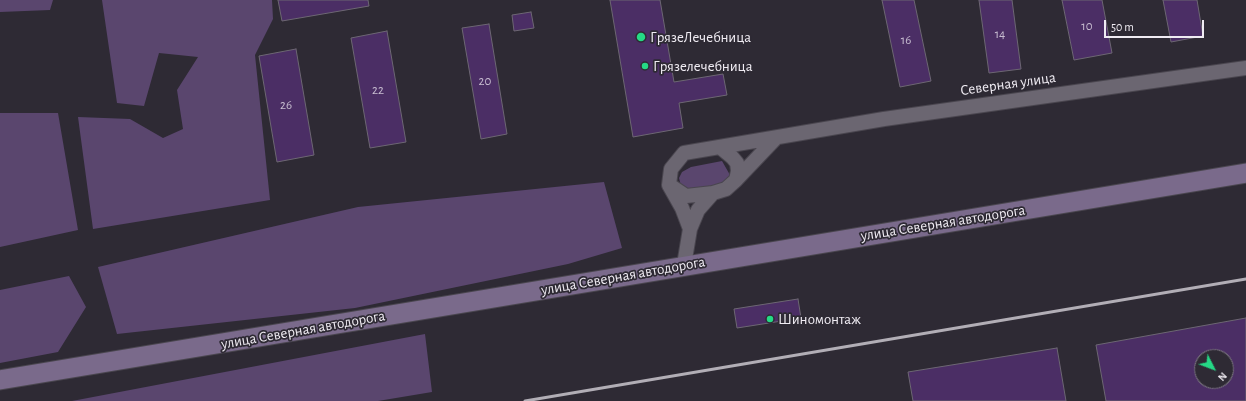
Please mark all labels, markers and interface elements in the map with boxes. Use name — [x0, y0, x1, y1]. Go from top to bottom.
scale bar — [1106, 12, 1206, 38]
house number: 10 — [1081, 18, 1093, 34]
text: 50 m — [1111, 21, 1134, 33]
house number: 14 — [995, 26, 1005, 42]
place label: ГрязеЛечебница — [650, 28, 751, 46]
marker: ГрязеЛечебница — [635, 31, 647, 43]
house number: 16 — [901, 32, 911, 48]
place label: Грязелечебница — [653, 57, 753, 75]
marker: Грязелечебница — [640, 61, 650, 71]
street label: Северная улица — [959, 68, 1057, 100]
house number: 20 — [479, 73, 491, 89]
house number: 22 — [372, 82, 384, 98]
house number: 26 — [280, 97, 292, 113]
street label: улица Северная автодорога — [859, 201, 1027, 245]
street label: улица Северная автодорога — [540, 253, 706, 299]
street label: улица Северная автодорога — [220, 307, 386, 353]
place label: Шиномонтаж — [778, 310, 861, 328]
marker: Шиномонтаж — [765, 314, 775, 324]
north arrow — [1194, 349, 1234, 389]
text: N — [1216, 370, 1229, 383]

